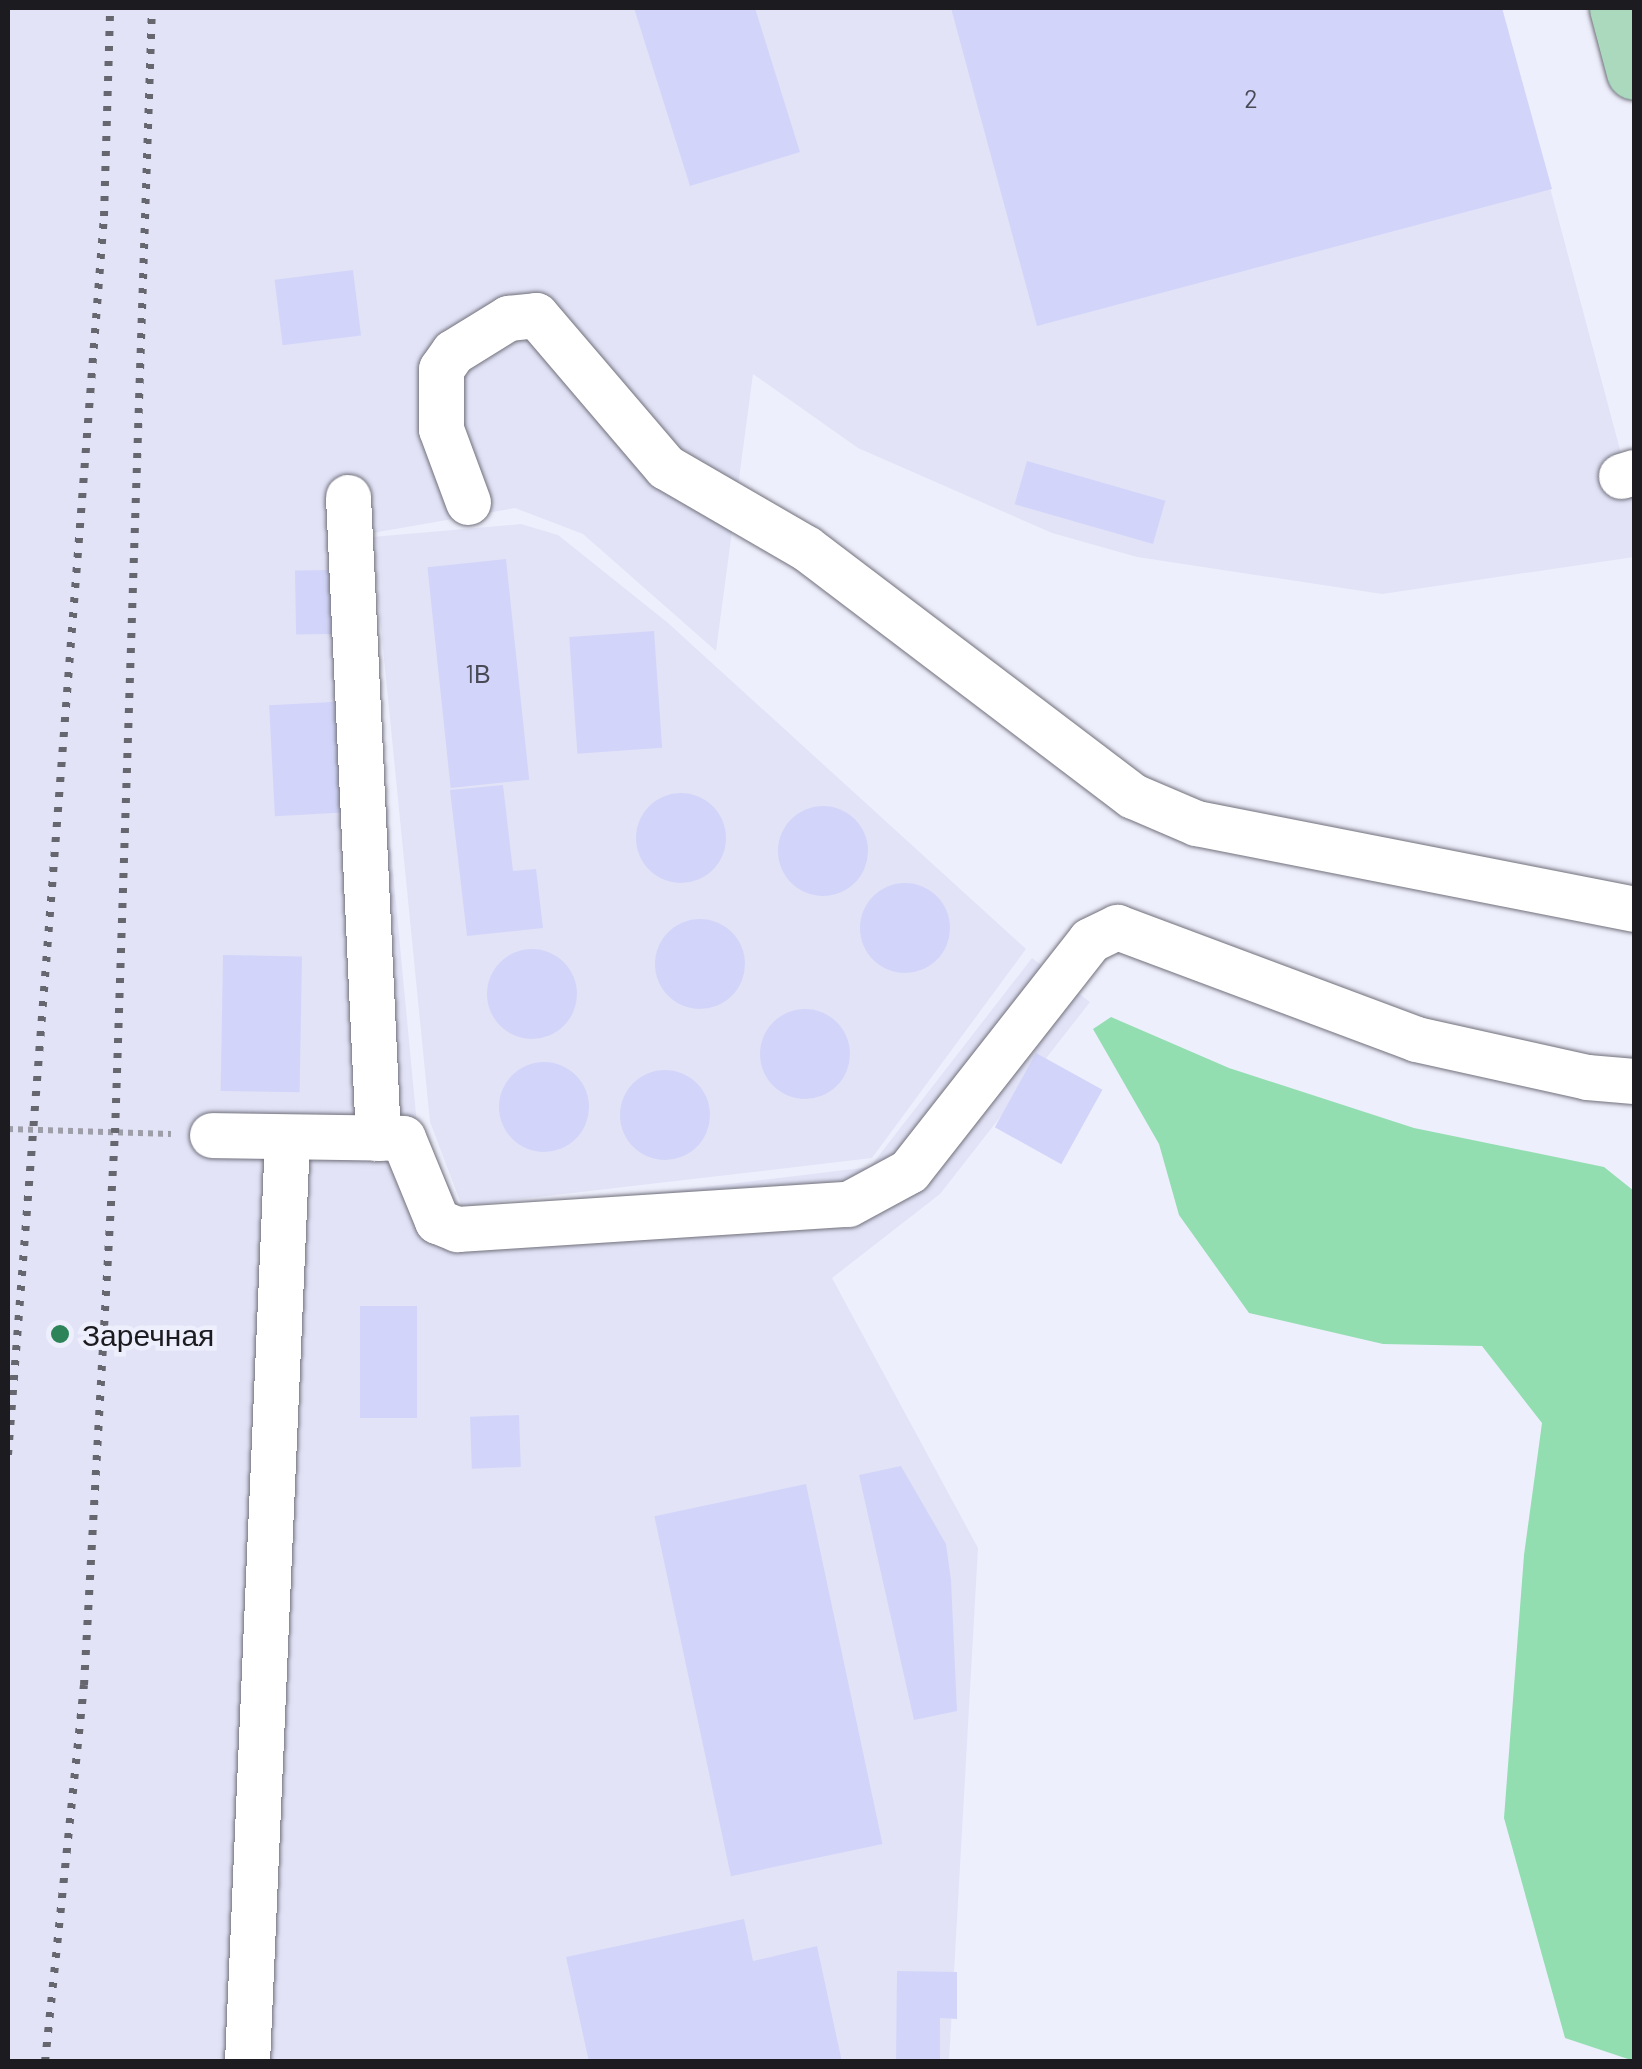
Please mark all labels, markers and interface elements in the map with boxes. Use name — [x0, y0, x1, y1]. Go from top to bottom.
house number: 2 — [1244, 83, 1258, 113]
house number: 1В — [465, 658, 491, 688]
place label: Заречная — [82, 1316, 214, 1352]
marker: Заречная — [47, 1321, 73, 1347]

